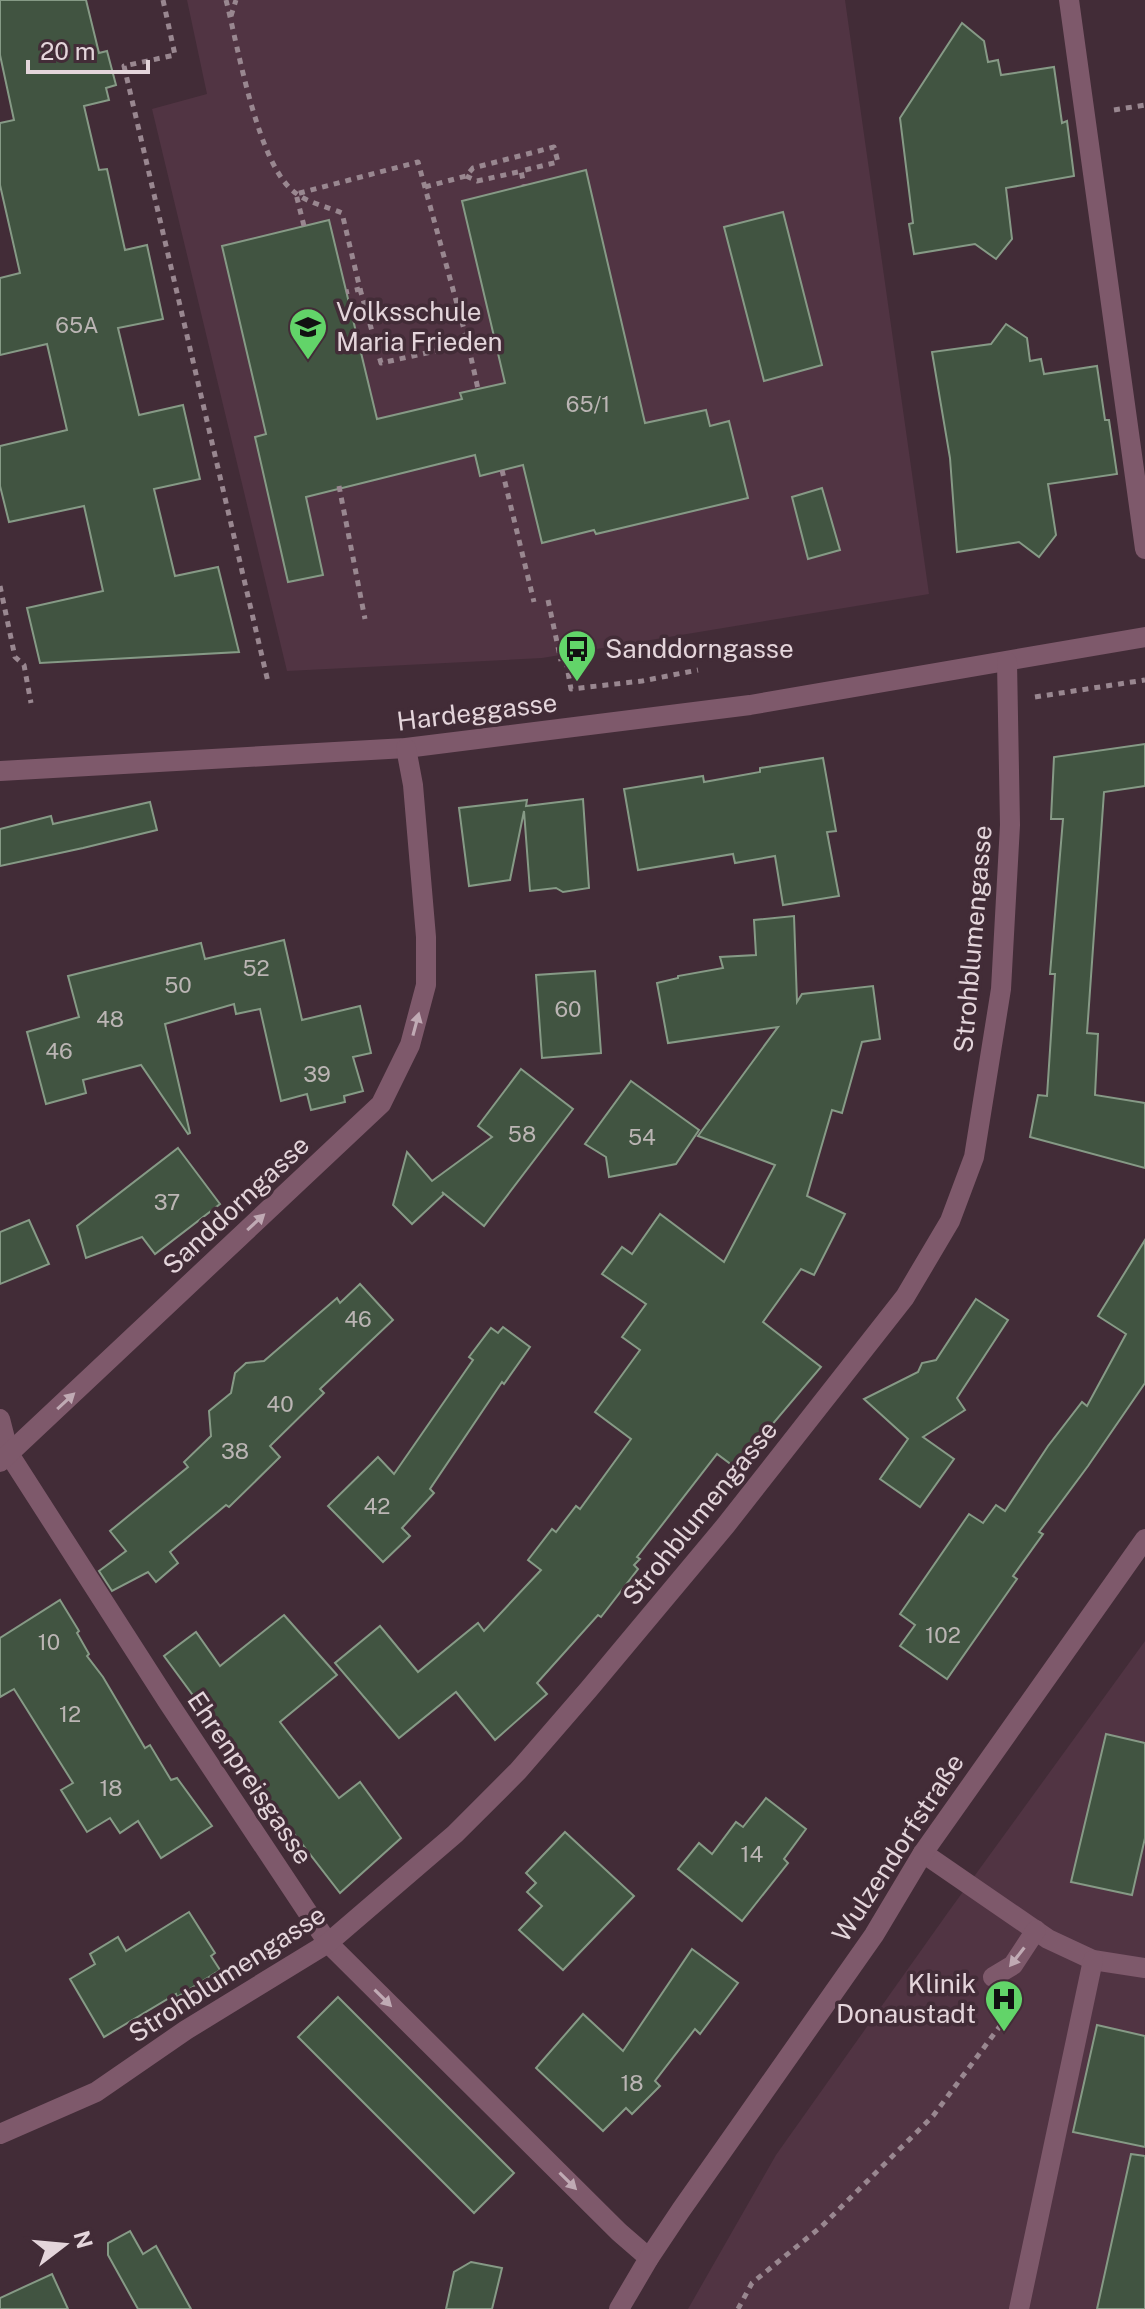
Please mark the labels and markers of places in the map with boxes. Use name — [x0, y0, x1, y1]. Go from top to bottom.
place label: Volksschule Maria Frieden — [336, 296, 503, 357]
school or university icon: Volksschule Maria Frieden — [287, 306, 329, 361]
bus stop icon: Sanddorngasse — [556, 628, 598, 683]
place label: Sanddorngasse — [605, 633, 794, 664]
place label: Klinik Donaustadt — [836, 1968, 976, 2029]
hospital icon: Klinik Donaustadt — [983, 1978, 1025, 2033]

